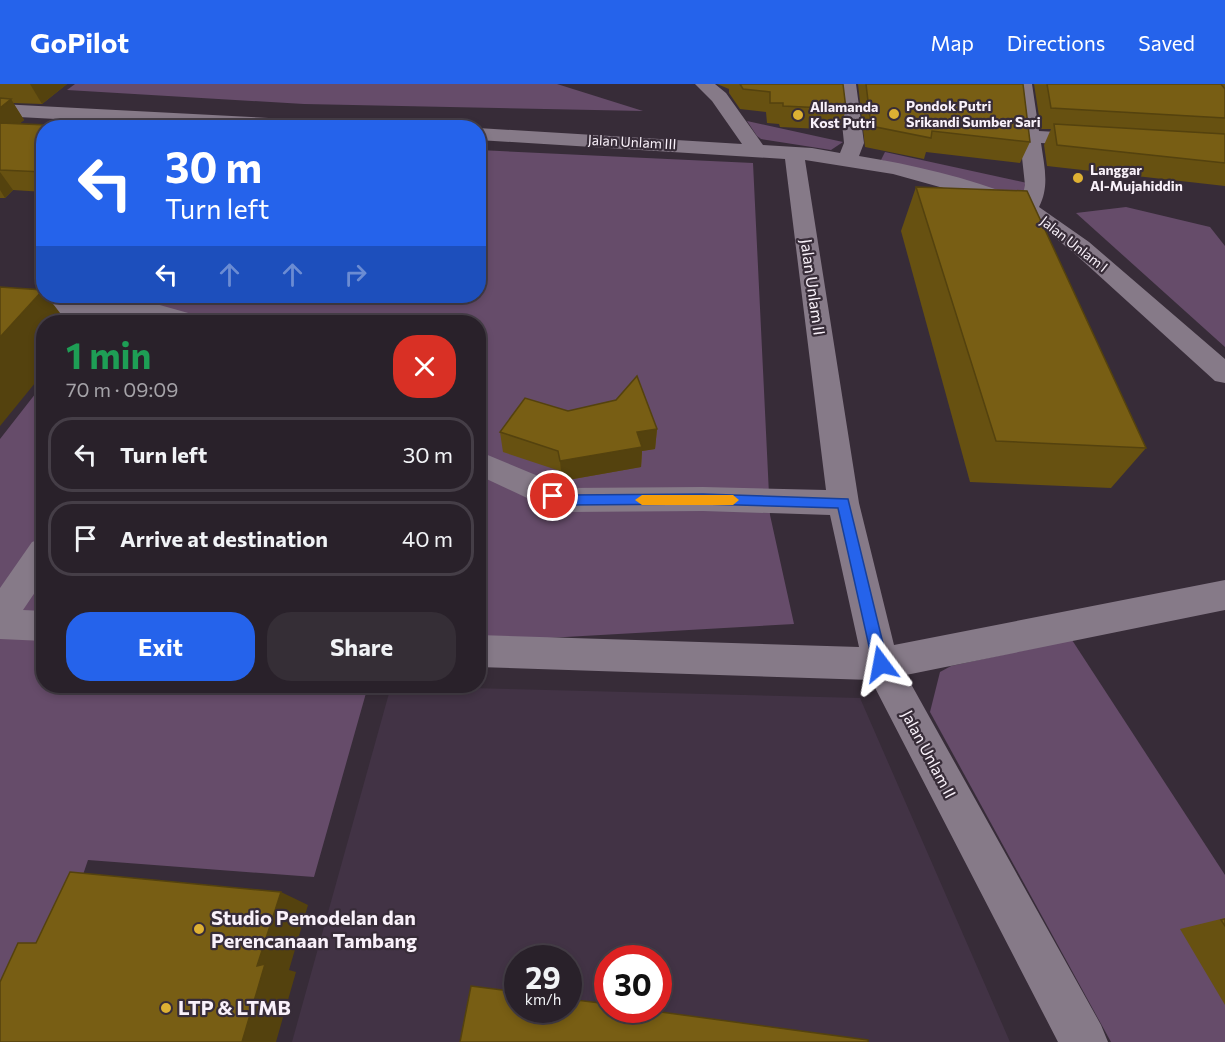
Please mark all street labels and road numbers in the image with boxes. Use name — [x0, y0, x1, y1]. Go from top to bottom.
street label: Jalan Unlam III — [587, 131, 677, 152]
street label: Jalan Unlam I — [1037, 212, 1111, 275]
street label: Jalan Unlam II — [797, 238, 830, 336]
street label: Jalan Unlam II — [898, 707, 961, 801]

